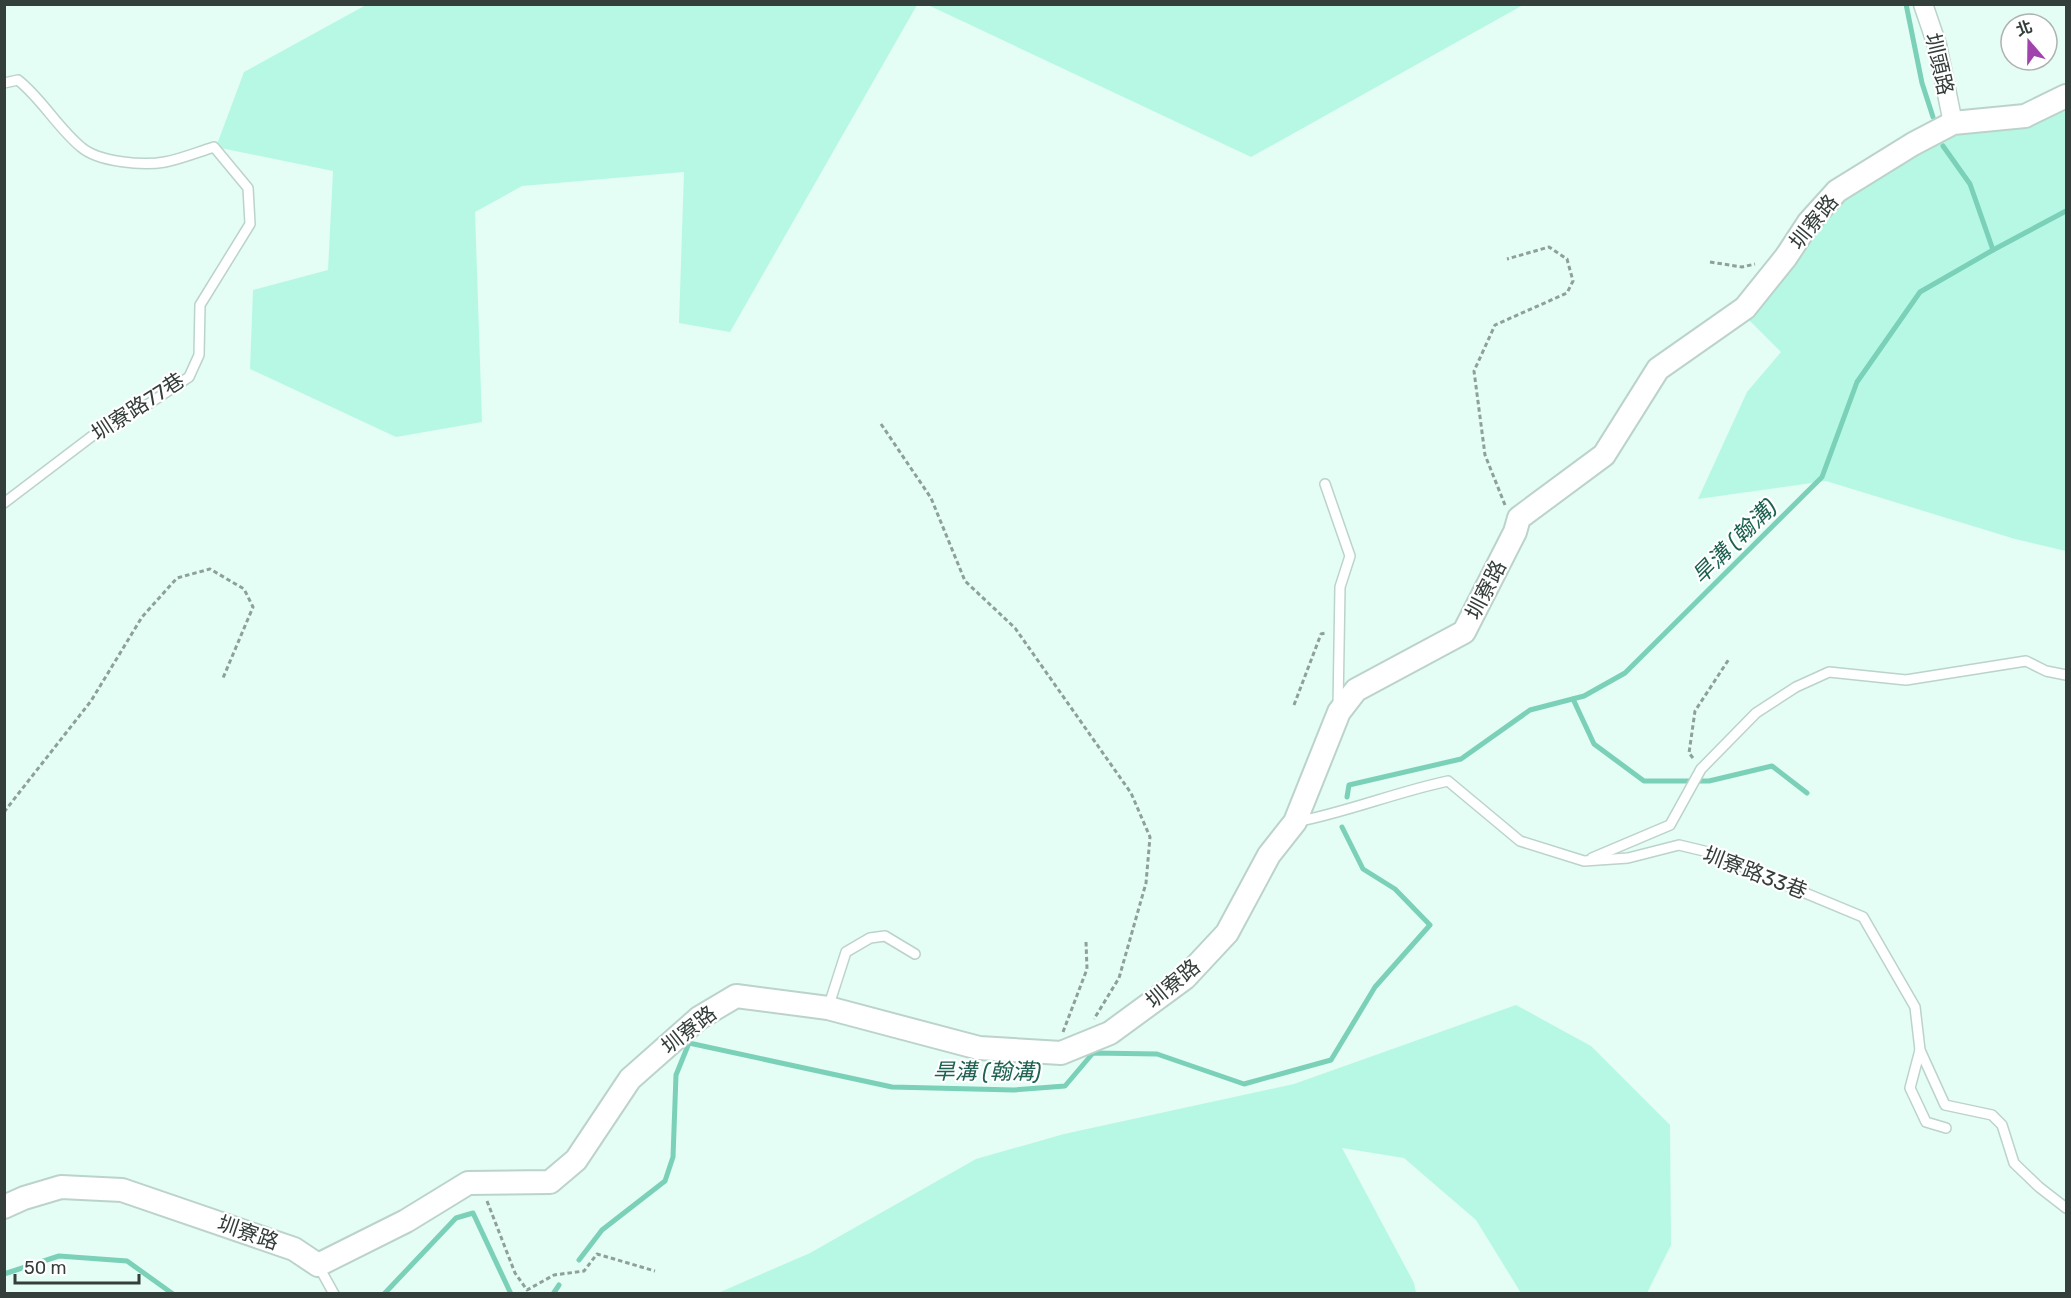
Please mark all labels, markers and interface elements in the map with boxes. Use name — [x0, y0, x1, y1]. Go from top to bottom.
north arrow — [1999, 12, 2059, 72]
text: 北 — [2013, 17, 2035, 40]
street label: 圳頭路 — [1920, 30, 1959, 97]
street label: 圳寮路 — [1784, 189, 1843, 254]
street label: 圳寮路77巷 — [87, 367, 189, 446]
water label: 旱溝 (翰溝) — [1687, 494, 1782, 589]
street label: 圳寮路 — [1460, 556, 1511, 624]
street label: 圳寮路33巷 — [1700, 841, 1811, 904]
street label: 圳寮路 — [1141, 954, 1205, 1013]
street label: 圳寮路 — [656, 1000, 721, 1059]
water label: 旱溝 (翰溝) — [933, 1058, 1041, 1085]
street label: 圳寮路 — [214, 1210, 282, 1255]
scale bar — [15, 1247, 140, 1285]
text: 50 m — [24, 1257, 67, 1279]

